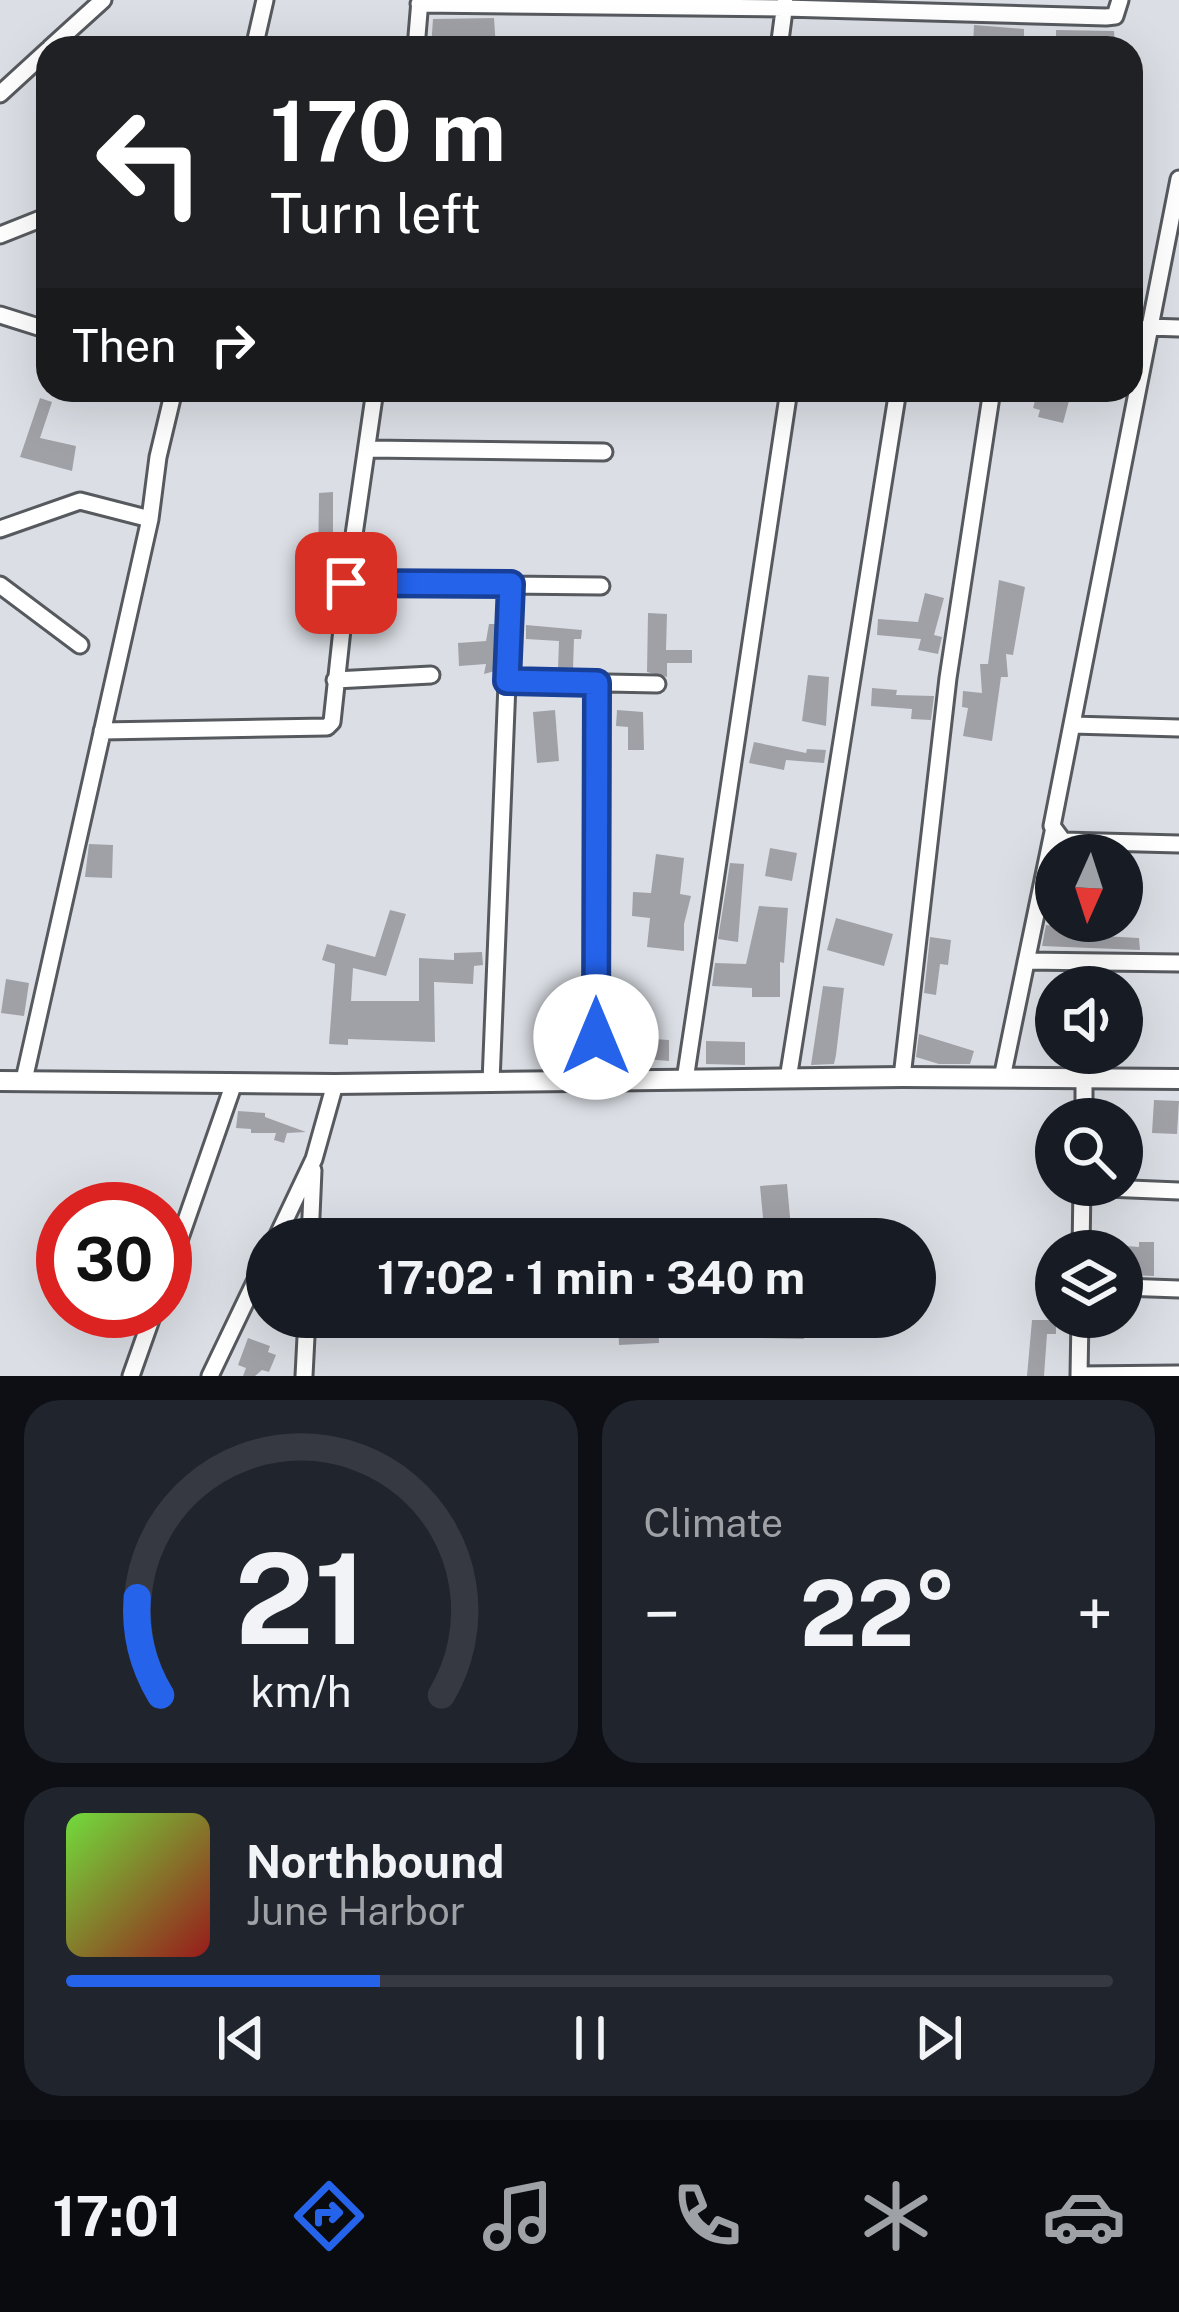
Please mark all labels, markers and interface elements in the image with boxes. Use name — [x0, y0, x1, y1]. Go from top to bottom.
text: 170 m — [270, 81, 506, 180]
icon: left — [72, 84, 228, 240]
text: Turn left — [270, 182, 481, 245]
icon: right — [200, 312, 266, 378]
text: Then — [72, 319, 176, 372]
pin — [295, 532, 397, 634]
icon: arrive — [313, 550, 379, 616]
north arrow — [1035, 834, 1143, 942]
map controls — [1035, 834, 1143, 1338]
button: sound — [1035, 966, 1143, 1074]
position arrow — [533, 974, 659, 1100]
button: search — [1035, 1098, 1143, 1206]
speed limit sign: 30 — [36, 1182, 192, 1338]
button: layers — [1035, 1230, 1143, 1338]
text: 17:02 · 1 min · 340 m — [377, 1251, 805, 1304]
text: Climate — [644, 1500, 783, 1546]
text: 21 — [234, 1525, 367, 1672]
text: 22° — [800, 1560, 957, 1666]
text: − — [644, 1575, 680, 1653]
text: + — [1076, 1575, 1113, 1653]
text: km/h — [250, 1665, 351, 1716]
text: Northbound — [246, 1835, 504, 1888]
text: June Harbor — [246, 1888, 465, 1934]
icon: previous — [208, 2005, 274, 2071]
icon: pause — [557, 2005, 623, 2071]
icon: next — [906, 2005, 972, 2071]
icon: directions — [287, 2174, 371, 2258]
icon: music — [476, 2174, 560, 2258]
icon: phone — [665, 2174, 749, 2258]
icon: climate — [854, 2174, 938, 2258]
icon: car — [1042, 2174, 1126, 2258]
text: 17:01 — [52, 2185, 182, 2248]

